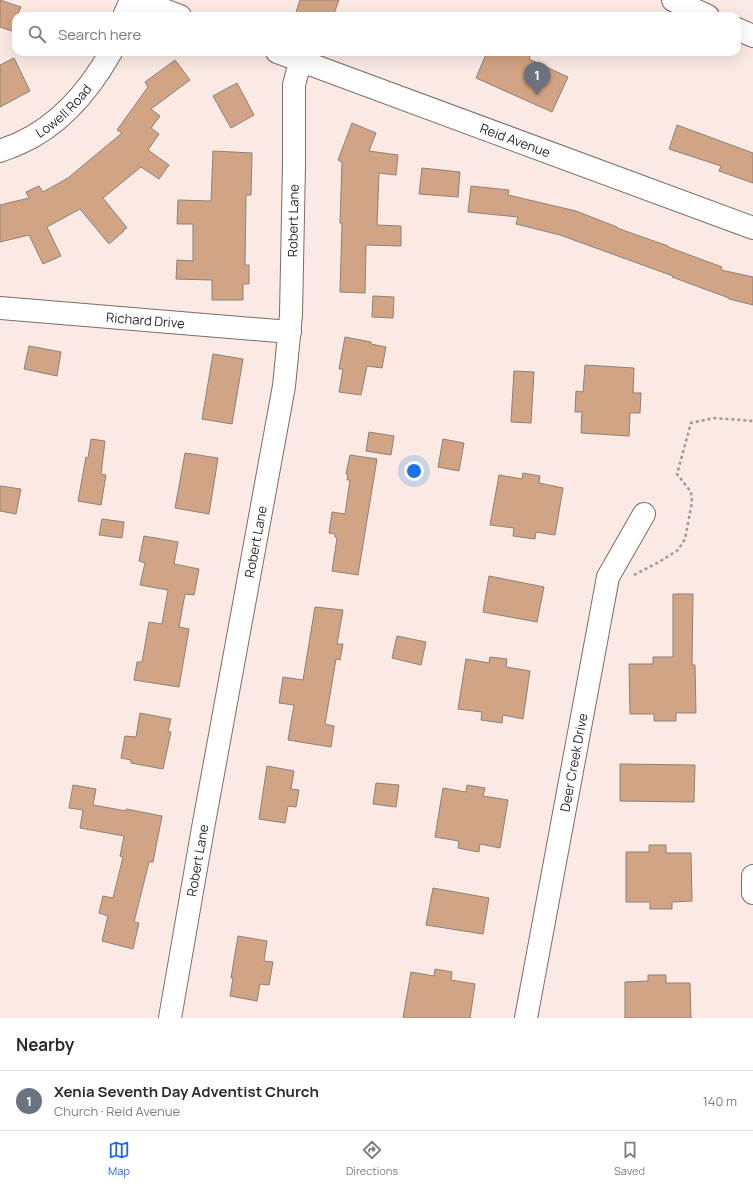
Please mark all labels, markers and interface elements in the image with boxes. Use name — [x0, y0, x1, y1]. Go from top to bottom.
search box — [12, 12, 741, 56]
icon: search — [26, 23, 48, 45]
text: Search here — [58, 24, 141, 45]
pin: 1 — [524, 62, 550, 95]
street label: Lowell Road — [32, 80, 96, 142]
street label: Reid Avenue — [478, 119, 553, 161]
street label: Robert Lane — [283, 184, 303, 257]
street label: Richard Drive — [106, 308, 186, 332]
your location — [404, 461, 424, 481]
street label: Robert Lane — [240, 504, 271, 579]
street label: Deer Creek Drive — [556, 711, 592, 813]
street label: Robert Lane — [182, 823, 213, 898]
text: Nearby — [16, 1033, 74, 1056]
text: Xenia Seventh Day Adventist Church — [54, 1081, 319, 1102]
text: 1 — [26, 1092, 32, 1110]
text: 140 m — [703, 1092, 737, 1110]
text: Church · Reid Avenue — [54, 1102, 180, 1120]
tab: Map — [108, 1139, 130, 1178]
tab: Directions — [346, 1139, 398, 1178]
tab: Saved — [614, 1139, 645, 1178]

